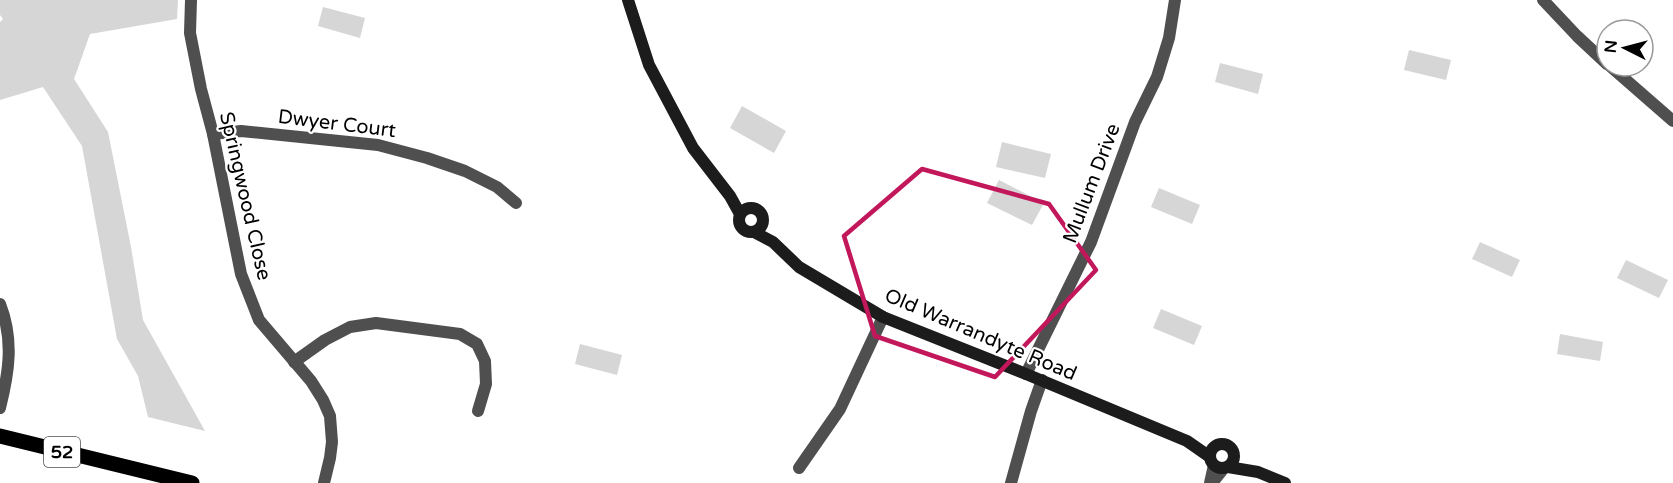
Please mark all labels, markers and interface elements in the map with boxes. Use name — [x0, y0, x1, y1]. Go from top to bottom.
north arrow — [1595, 18, 1655, 78]
text: N — [1600, 39, 1622, 54]
street label: Dwyer Court — [276, 105, 398, 143]
street label: Springwood Close — [214, 110, 276, 283]
street label: Mullum Drive — [1058, 120, 1126, 247]
street label: Old Warrandyte Road — [881, 284, 1080, 386]
road number: 52 — [44, 437, 80, 467]

